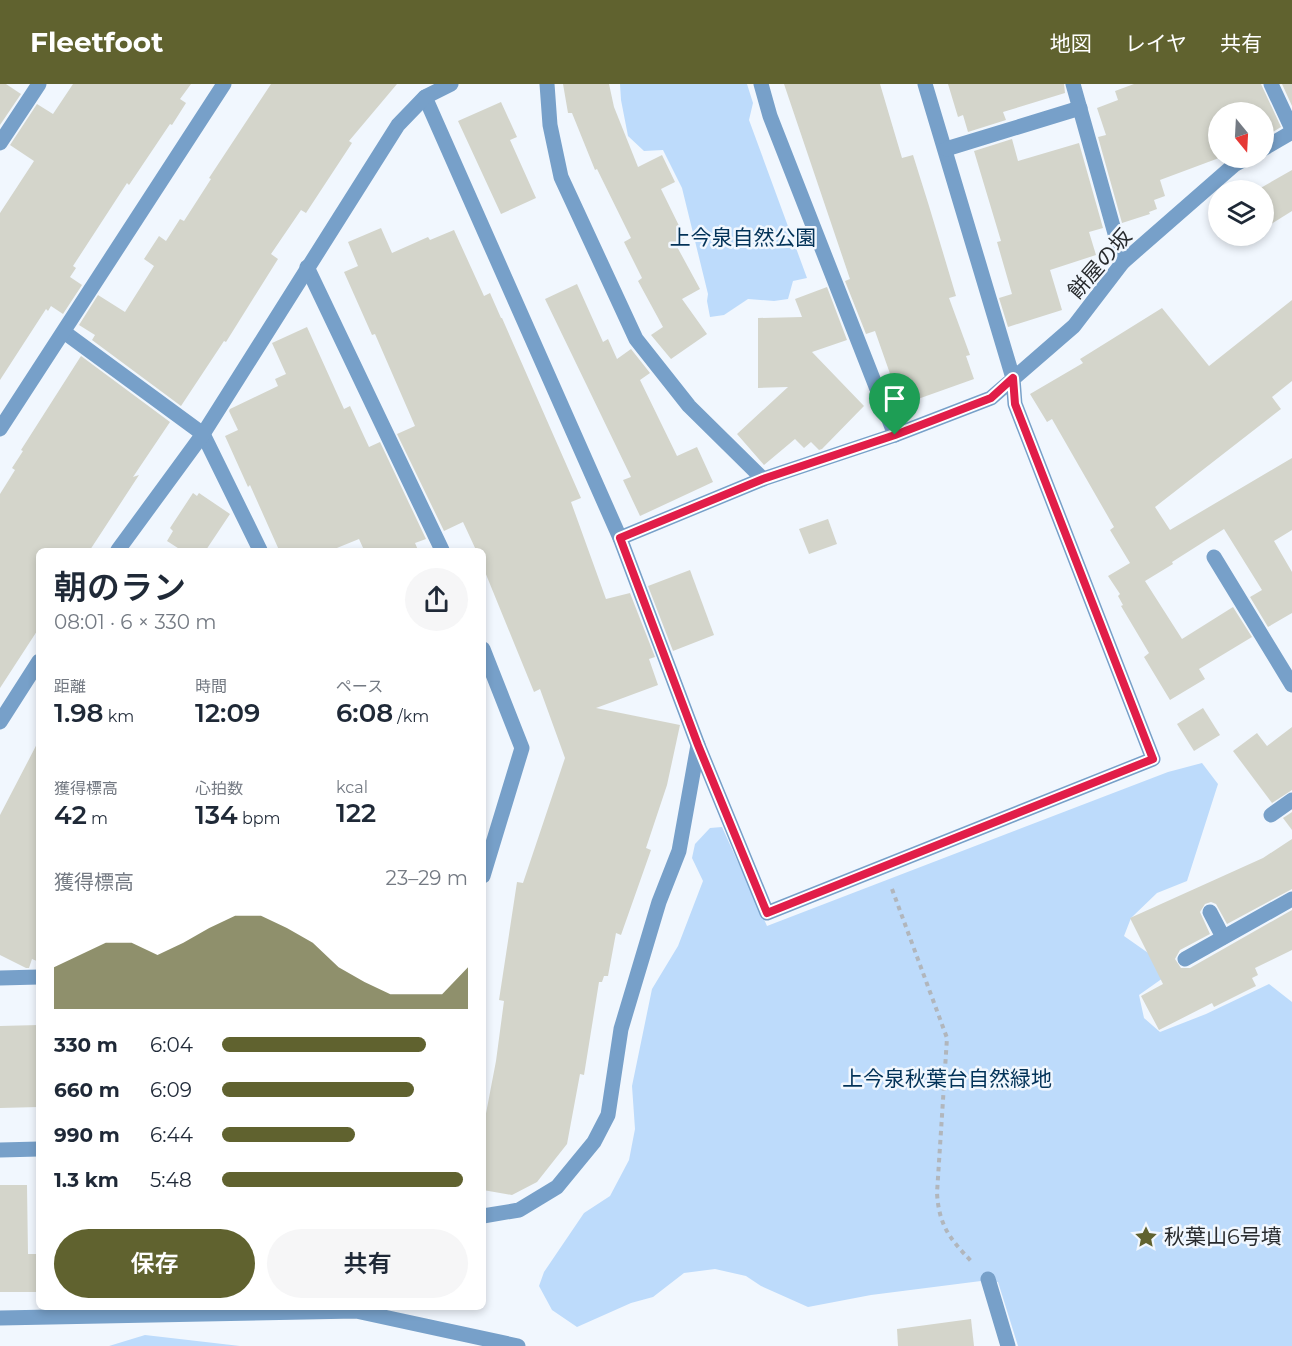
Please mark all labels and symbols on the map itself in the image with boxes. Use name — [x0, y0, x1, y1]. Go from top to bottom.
north arrow — [1208, 102, 1274, 168]
street label: 餅屋の坂 — [1063, 224, 1137, 304]
park label: 上今泉自然公園 — [670, 225, 817, 250]
pin — [869, 373, 920, 435]
park label: 上今泉秋葉台自然緑地 — [842, 1066, 1052, 1091]
place icon: 秋葉山6号墳 — [1133, 1224, 1159, 1250]
place label: 秋葉山6号墳 — [1164, 1224, 1282, 1249]

